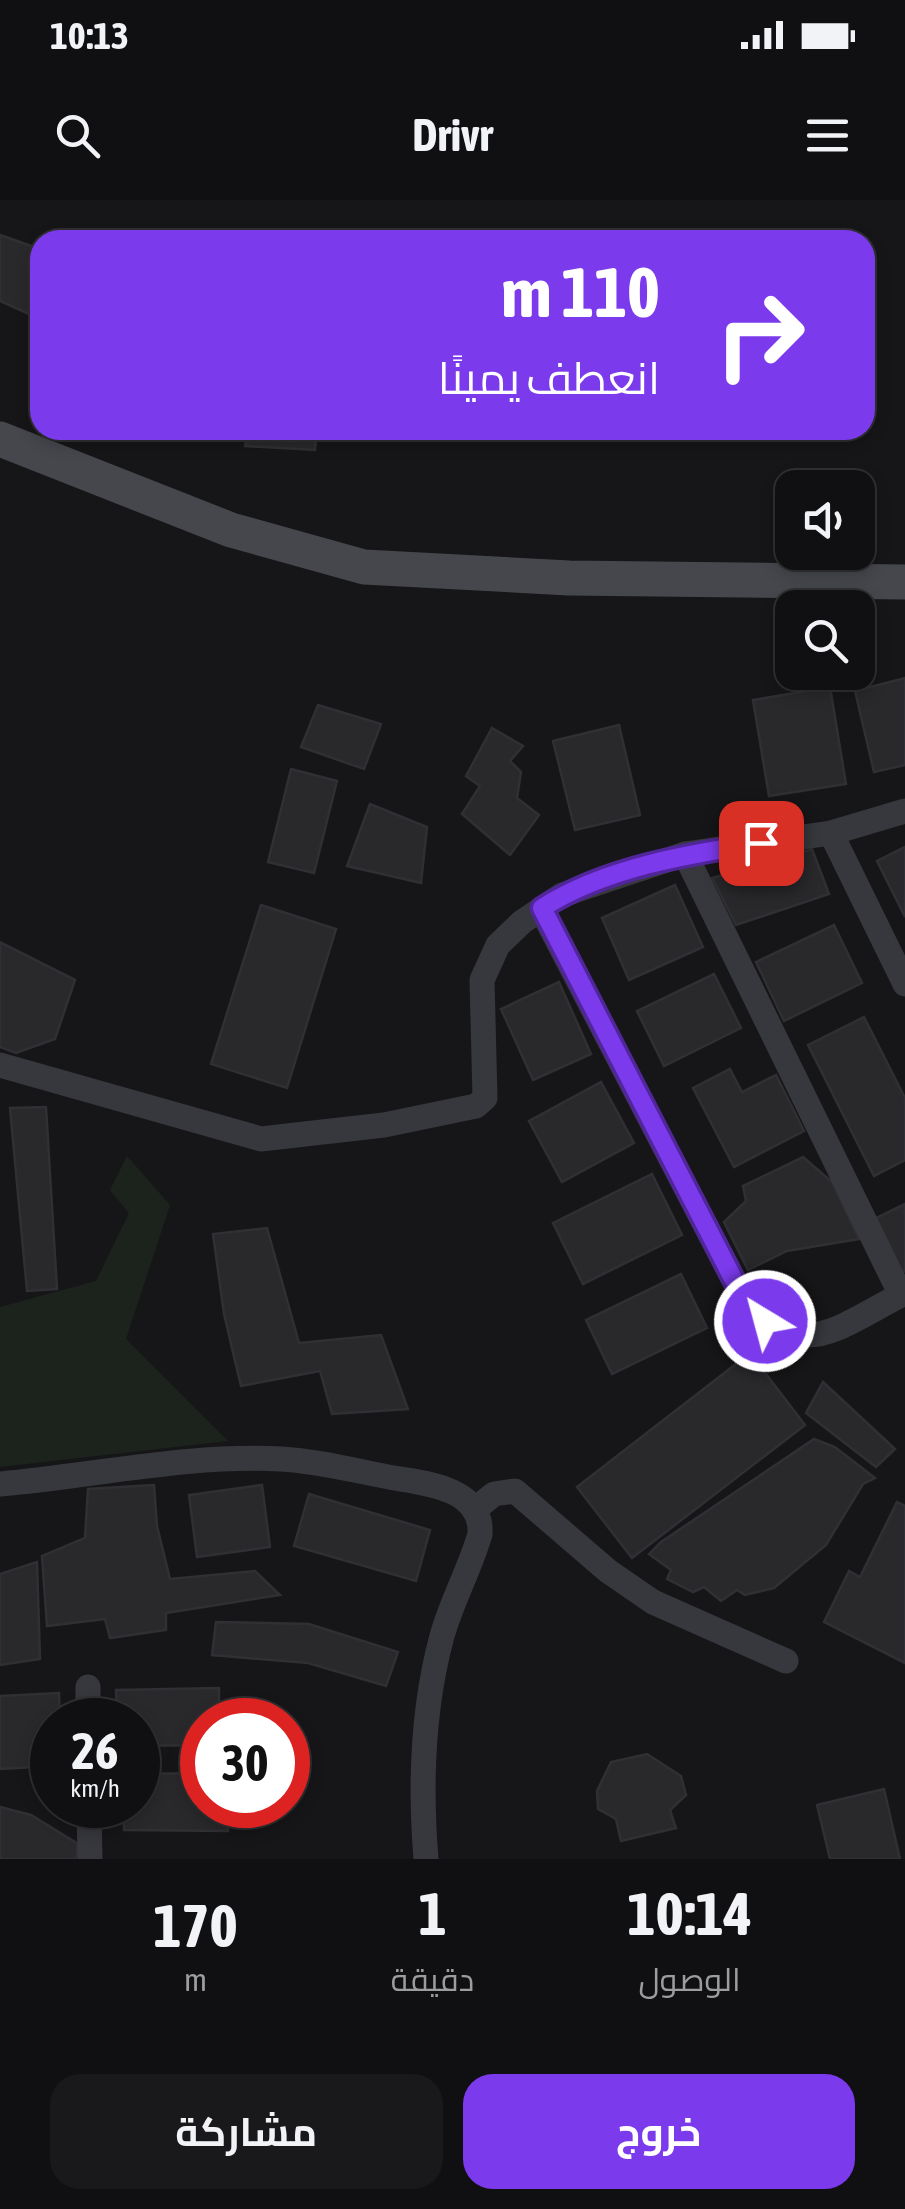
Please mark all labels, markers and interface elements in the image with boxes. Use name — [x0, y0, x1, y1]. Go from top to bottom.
text: 10:13 — [50, 14, 129, 57]
icon: search — [50, 108, 105, 163]
icon: menu — [800, 108, 855, 163]
text: Drivr — [412, 109, 493, 161]
text: 110 m — [501, 252, 660, 332]
icon: right — [695, 270, 825, 400]
text: انعطف يمينًا — [438, 352, 660, 404]
map controls — [775, 470, 875, 690]
button: sound — [775, 470, 875, 570]
button: search — [775, 590, 875, 690]
pin — [719, 801, 804, 886]
icon: arrive — [734, 816, 789, 871]
position arrow — [713, 1269, 817, 1373]
speed limit sign: 30 — [180, 1698, 310, 1828]
text: 26 — [71, 1722, 118, 1780]
text: km/h — [70, 1774, 120, 1802]
text: 1 — [418, 1879, 447, 1948]
text: 10:14 — [627, 1879, 752, 1948]
text: 170 — [153, 1891, 238, 1960]
text: m — [184, 1961, 207, 1998]
text: دقيقة — [391, 1961, 474, 1998]
text: الوصول — [639, 1961, 741, 1998]
button: مشاركة — [50, 2074, 443, 2189]
button: خروج — [463, 2074, 855, 2189]

